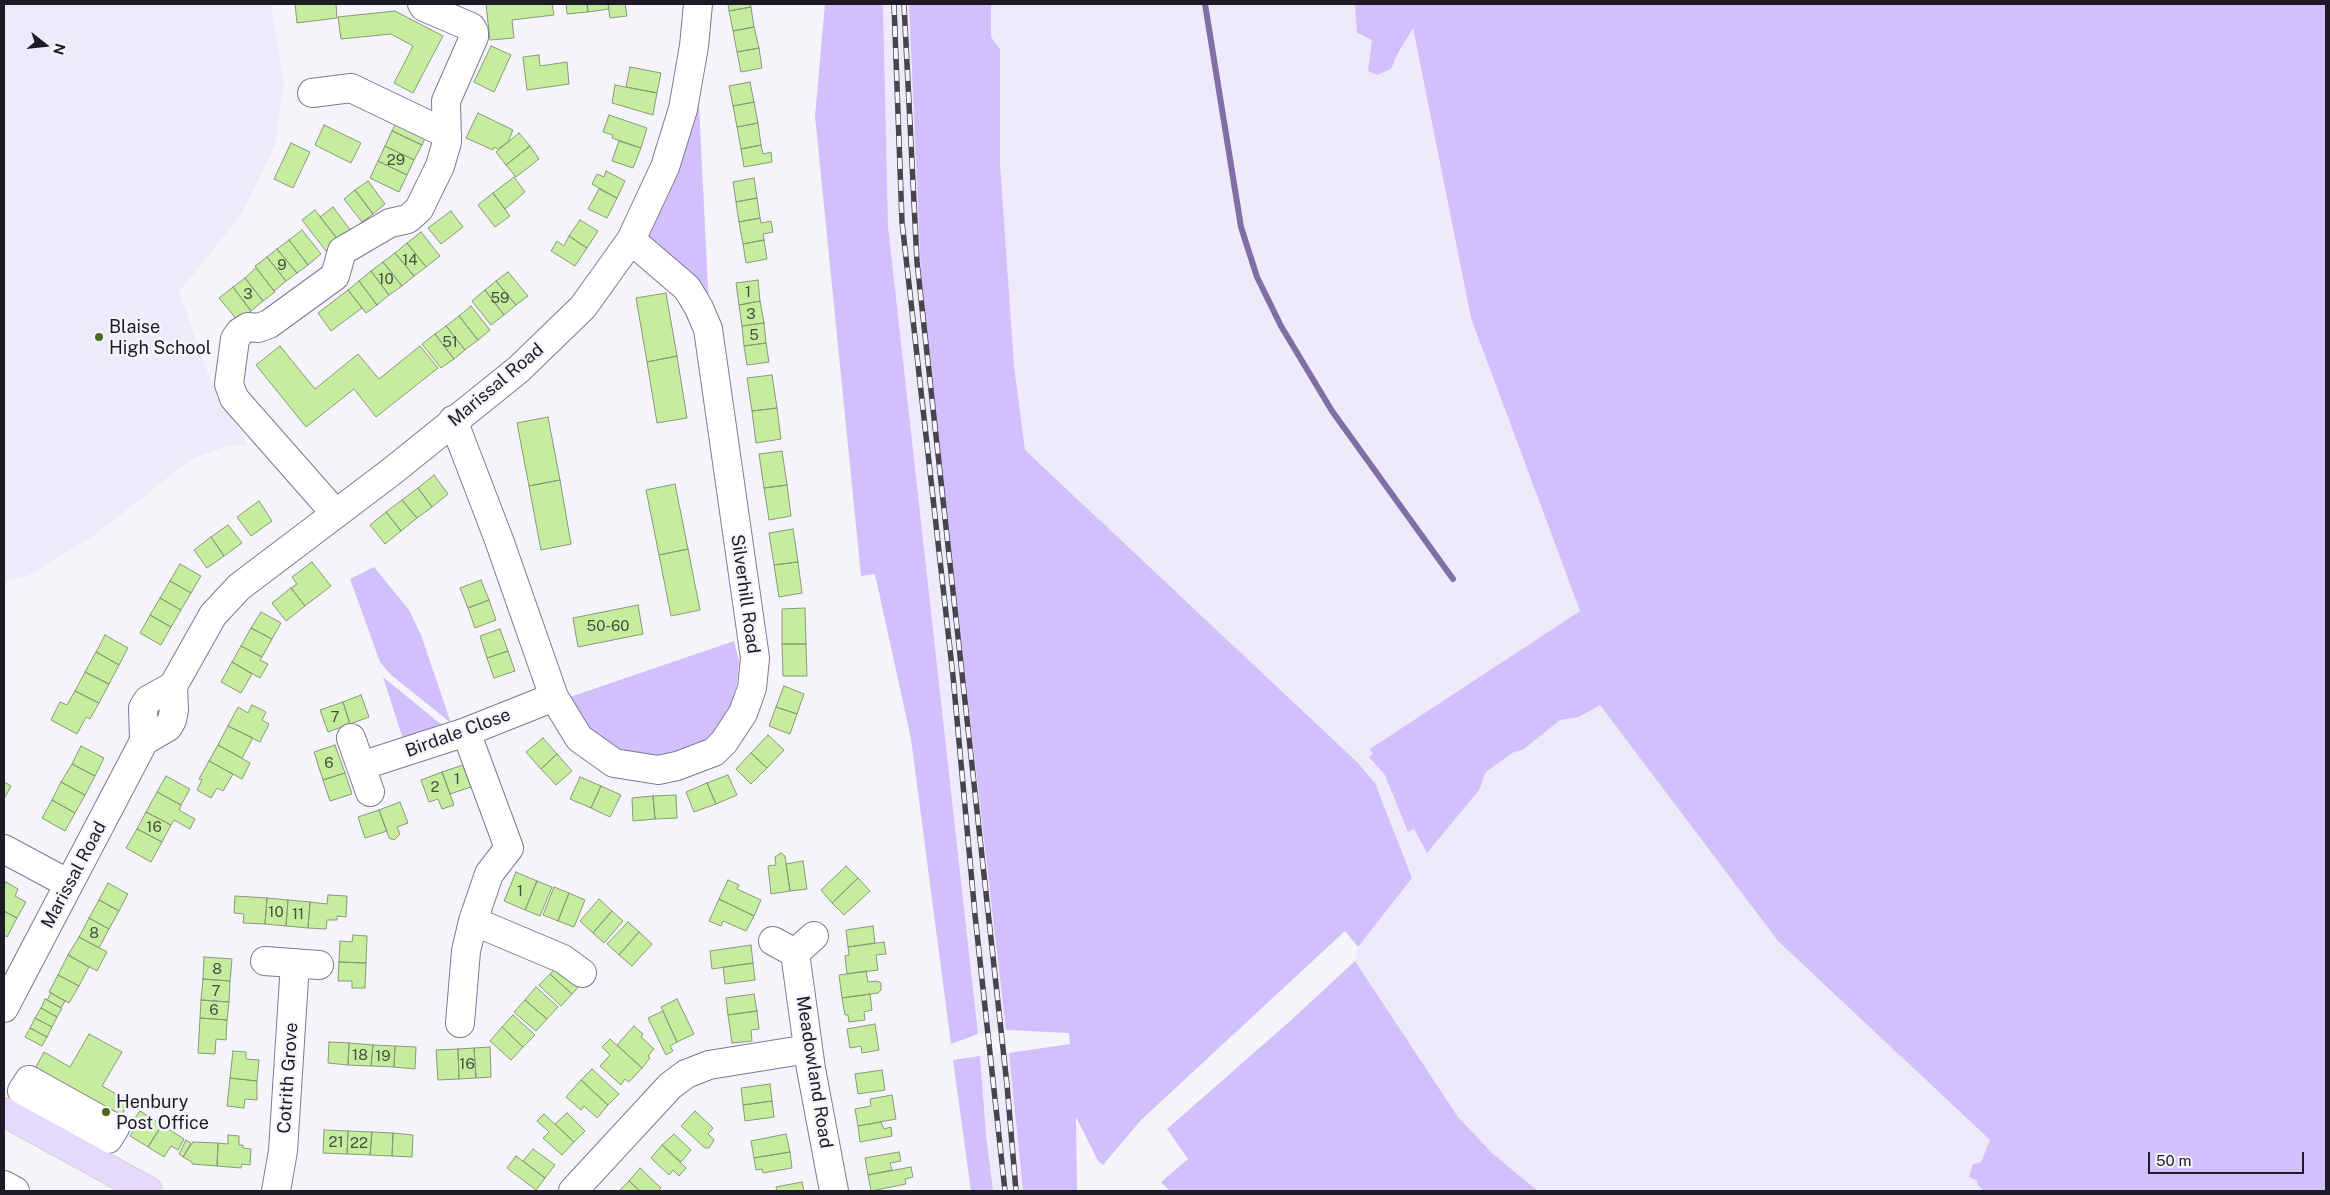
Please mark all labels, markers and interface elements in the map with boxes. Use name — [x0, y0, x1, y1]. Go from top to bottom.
north arrow — [20, 20, 70, 70]
text: N — [50, 42, 69, 57]
house number: 29 — [387, 151, 405, 169]
house number: 14 — [402, 251, 418, 269]
house number: 9 — [277, 256, 287, 274]
house number: 10 — [378, 270, 394, 288]
house number: 1 — [745, 283, 751, 301]
house number: 3 — [243, 285, 253, 303]
house number: 59 — [491, 289, 509, 307]
house number: 3 — [746, 305, 756, 323]
place label: Blaise High School — [109, 316, 211, 358]
house number: 5 — [749, 326, 759, 344]
marker: Blaise High School — [93, 331, 105, 343]
house number: 51 — [442, 333, 458, 351]
street label: Marissal Road — [444, 339, 548, 431]
street label: Silverhill Road — [726, 533, 764, 655]
house number: 50-60 — [587, 617, 629, 635]
street label: Birdale Close — [402, 704, 514, 762]
house number: 7 — [330, 708, 340, 726]
house number: 6 — [324, 754, 334, 772]
house number: 1 — [454, 770, 460, 788]
house number: 2 — [431, 778, 439, 796]
street label: Marissal Road — [37, 818, 111, 932]
house number: 16 — [146, 818, 162, 836]
house number: 1 — [517, 882, 523, 900]
house number: 10 — [268, 903, 284, 921]
house number: 11 — [292, 905, 304, 923]
house number: 8 — [89, 924, 99, 942]
house number: 8 — [212, 960, 222, 978]
house number: 7 — [211, 982, 221, 1000]
street label: Meadowland Road — [791, 994, 837, 1150]
house number: 6 — [209, 1001, 219, 1019]
street label: Cotrith Grove — [273, 1022, 303, 1134]
house number: 18 — [352, 1046, 368, 1064]
house number: 19 — [375, 1047, 391, 1065]
house number: 16 — [459, 1055, 475, 1073]
place label: Henbury Post Office — [116, 1091, 209, 1134]
marker: Henbury Post Office — [100, 1106, 112, 1118]
house number: 21 — [328, 1133, 344, 1151]
house number: 22 — [350, 1134, 368, 1152]
scale bar — [2150, 1142, 2306, 1174]
text: 50 m — [2156, 1152, 2191, 1169]

